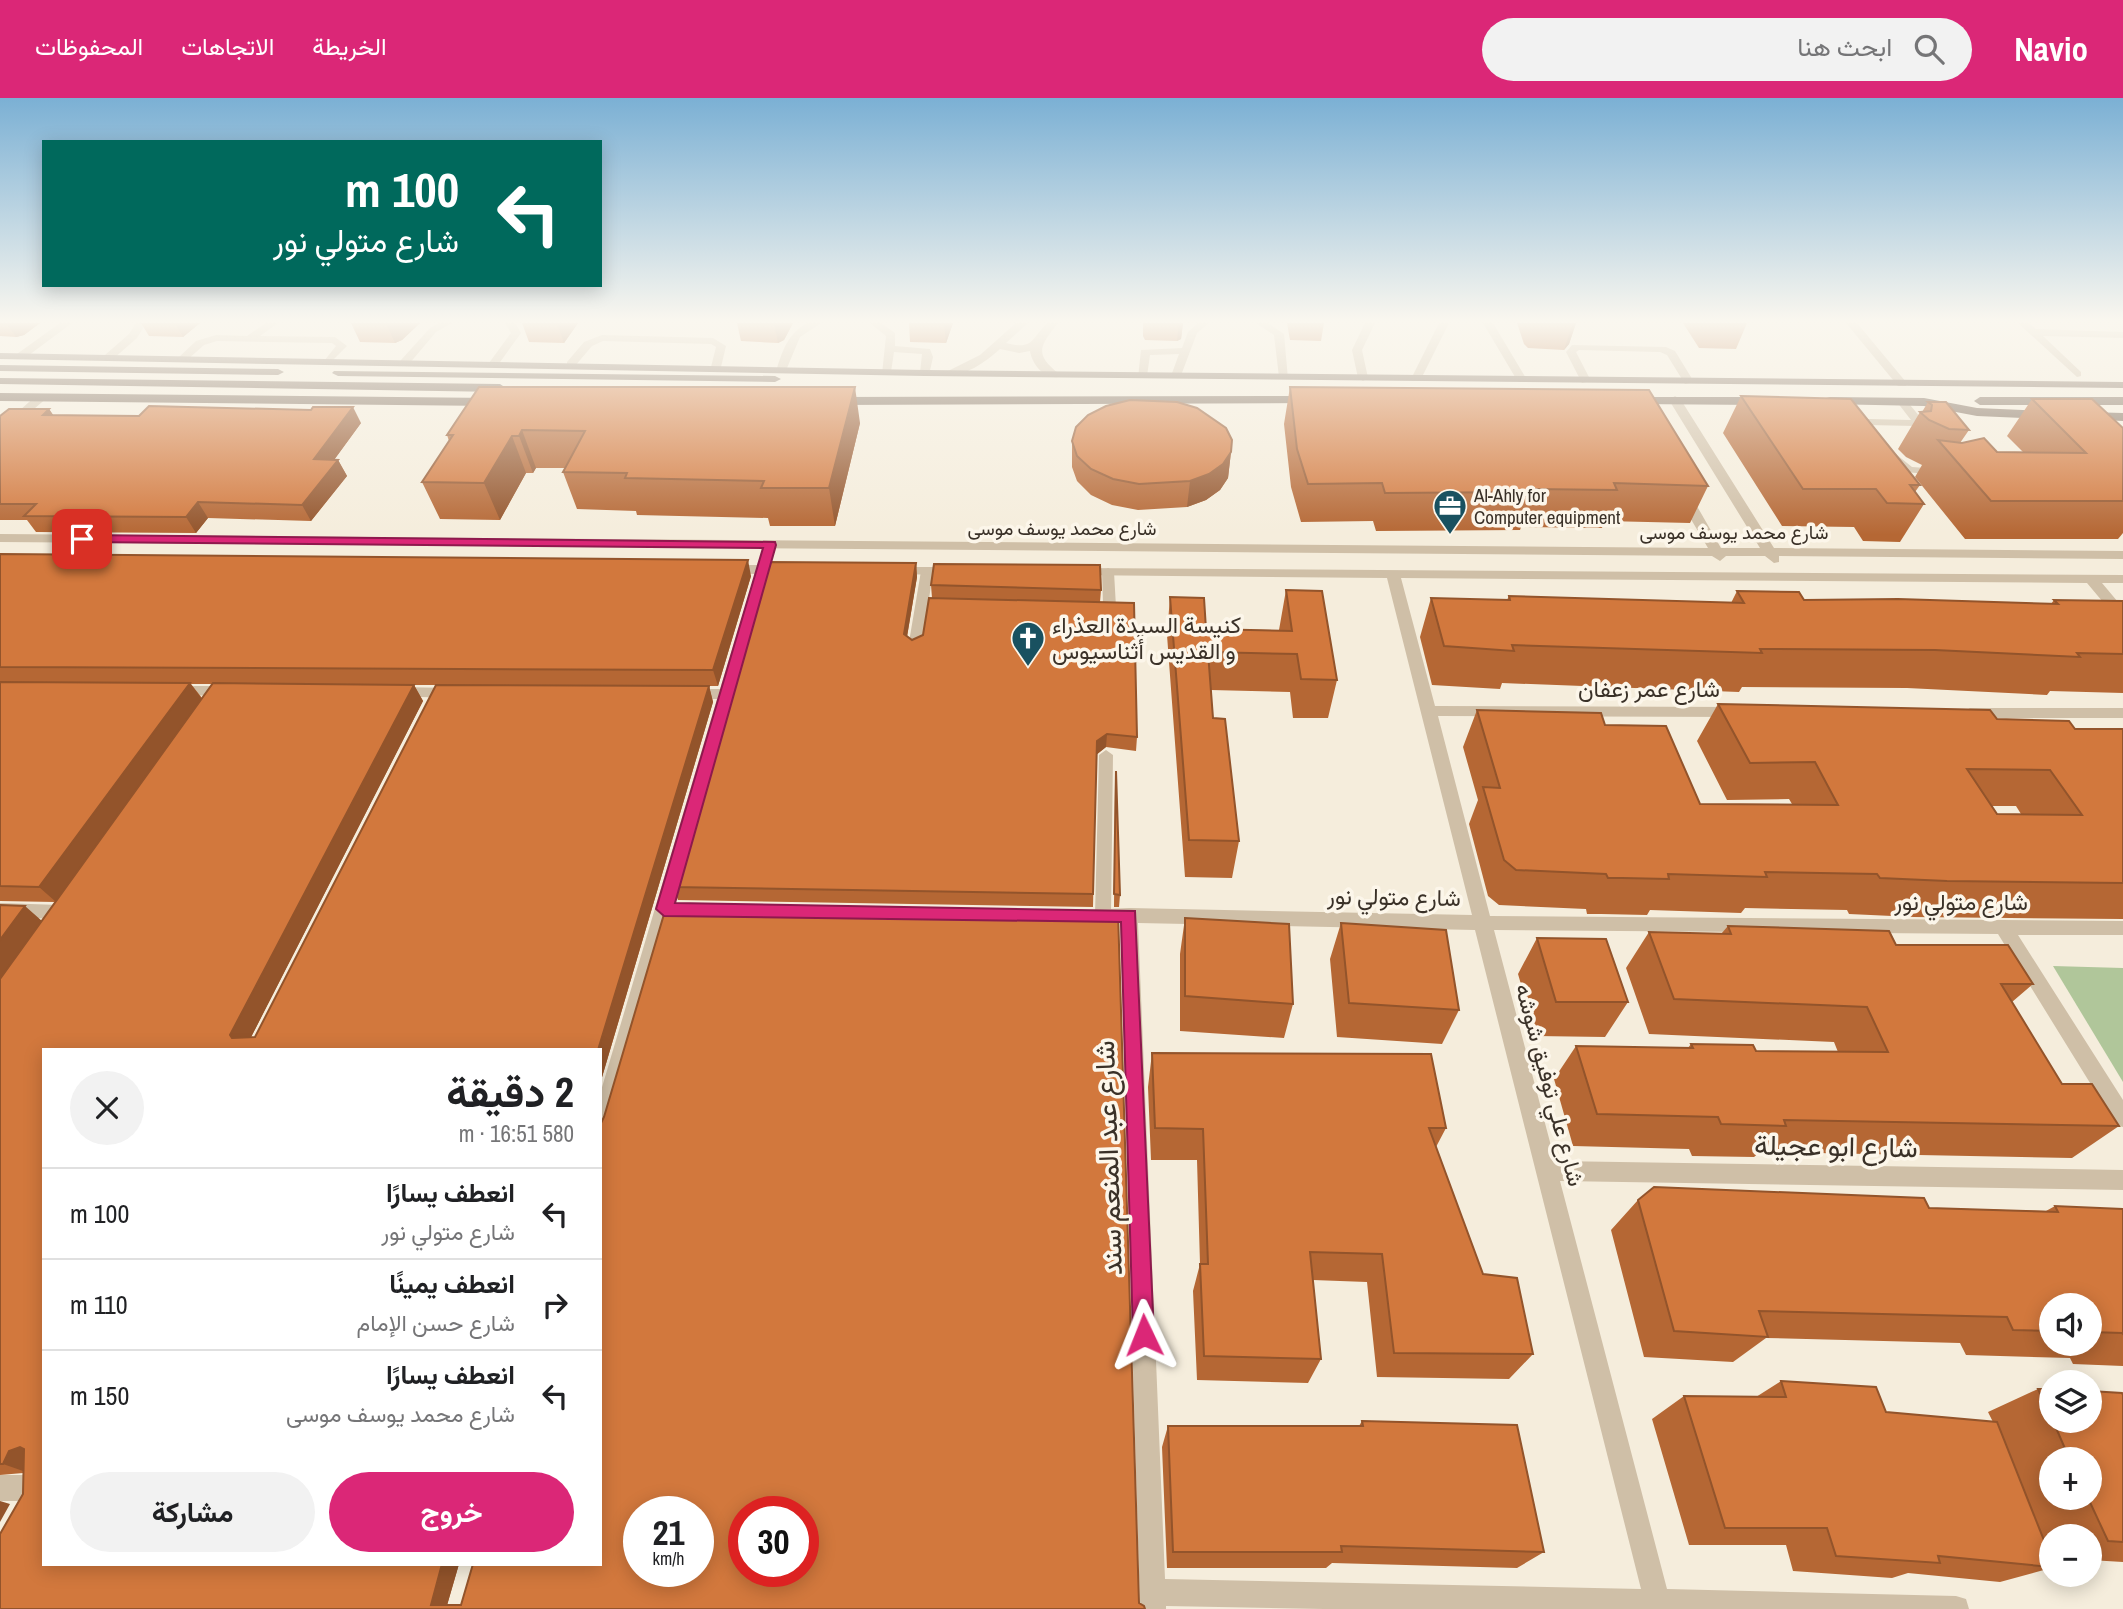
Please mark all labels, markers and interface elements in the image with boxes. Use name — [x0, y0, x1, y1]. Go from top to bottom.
search box — [1482, 18, 1972, 81]
text: Navio — [2014, 27, 2088, 71]
text: ابحث هنا — [1797, 29, 1892, 64]
text: المحفوظات — [35, 30, 143, 62]
text: الاتجاهات — [181, 30, 274, 62]
text: الخريطة — [312, 30, 387, 62]
icon: search — [1910, 30, 1948, 68]
text: 100 m — [345, 156, 459, 222]
icon: left — [483, 168, 574, 259]
text: شارع متولي نور — [273, 219, 459, 262]
place label: Al-Ahly for Computer equipment — [1473, 482, 1621, 530]
office icon: Al-Ahly for Computer equipment — [1431, 487, 1469, 536]
pin — [52, 509, 112, 569]
street label: شارع محمد يوسف موسى — [967, 515, 1157, 541]
street label: شارع محمد يوسف موسى — [1639, 519, 1829, 545]
icon: arrive — [63, 520, 101, 558]
place label: كنيسة السيدة العذراء و القديس أثناسيوس — [1052, 609, 1241, 666]
church icon: كنيسة السيدة العذراء و القديس أثناسيوس — [1009, 619, 1047, 668]
street label: شارع عمر زعفان — [1578, 673, 1720, 705]
street label: شارع متولي نور — [1326, 880, 1461, 917]
street label: شارع متولي نور — [1893, 886, 2028, 921]
street label: شارع علي توفيق شوشه — [1505, 980, 1592, 1191]
street label: شارع عبد المنعم سند — [1085, 1040, 1131, 1276]
text: 2 دقيقة — [446, 1064, 574, 1120]
button: close — [70, 1071, 144, 1145]
text: 580 m · 16:51 — [459, 1118, 574, 1149]
street label: شارع ابو عجيلة — [1754, 1126, 1918, 1166]
text: انعطف يسارًا — [386, 1175, 515, 1210]
icon: left — [536, 1195, 574, 1233]
text: 100 m — [70, 1196, 129, 1231]
text: شارع متولي نور — [381, 1216, 515, 1247]
text: انعطف يمينًا — [389, 1266, 515, 1301]
icon: right — [536, 1286, 574, 1324]
text: 110 m — [70, 1287, 128, 1322]
map controls — [2039, 1293, 2102, 1587]
button: sound — [2039, 1293, 2102, 1356]
position arrow — [1107, 1298, 1181, 1372]
text: شارع حسن الإمام — [356, 1307, 515, 1338]
text: انعطف يسارًا — [386, 1357, 515, 1392]
button: layers — [2039, 1370, 2102, 1433]
icon: left — [536, 1377, 574, 1415]
text: 150 m — [70, 1378, 129, 1413]
text: شارع محمد يوسف موسى — [286, 1398, 515, 1429]
button: + — [2039, 1447, 2102, 1510]
button: مشاركة — [70, 1472, 315, 1552]
button: خروج — [329, 1472, 574, 1552]
speed limit sign: 30 — [728, 1496, 819, 1587]
text: 21 — [653, 1509, 684, 1556]
button: − — [2039, 1524, 2102, 1587]
text: km/h — [653, 1546, 685, 1571]

